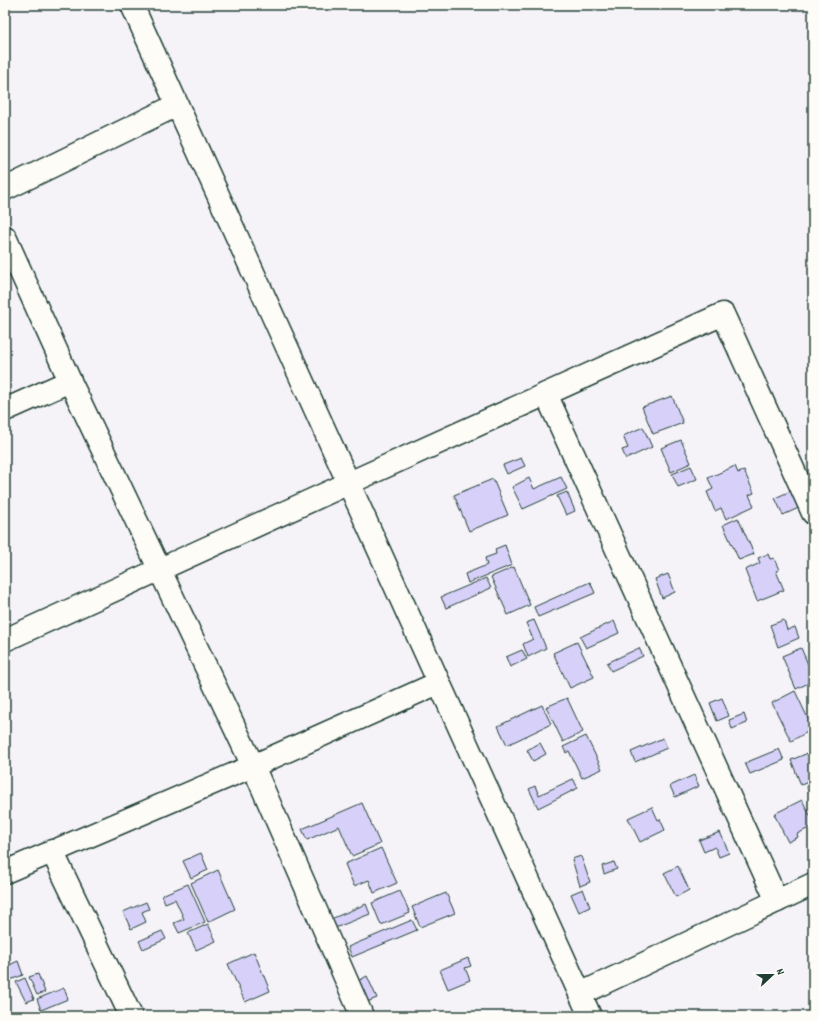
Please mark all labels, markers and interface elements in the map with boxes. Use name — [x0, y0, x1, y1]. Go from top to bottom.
north arrow — [752, 955, 792, 995]
text: N — [771, 966, 788, 978]

